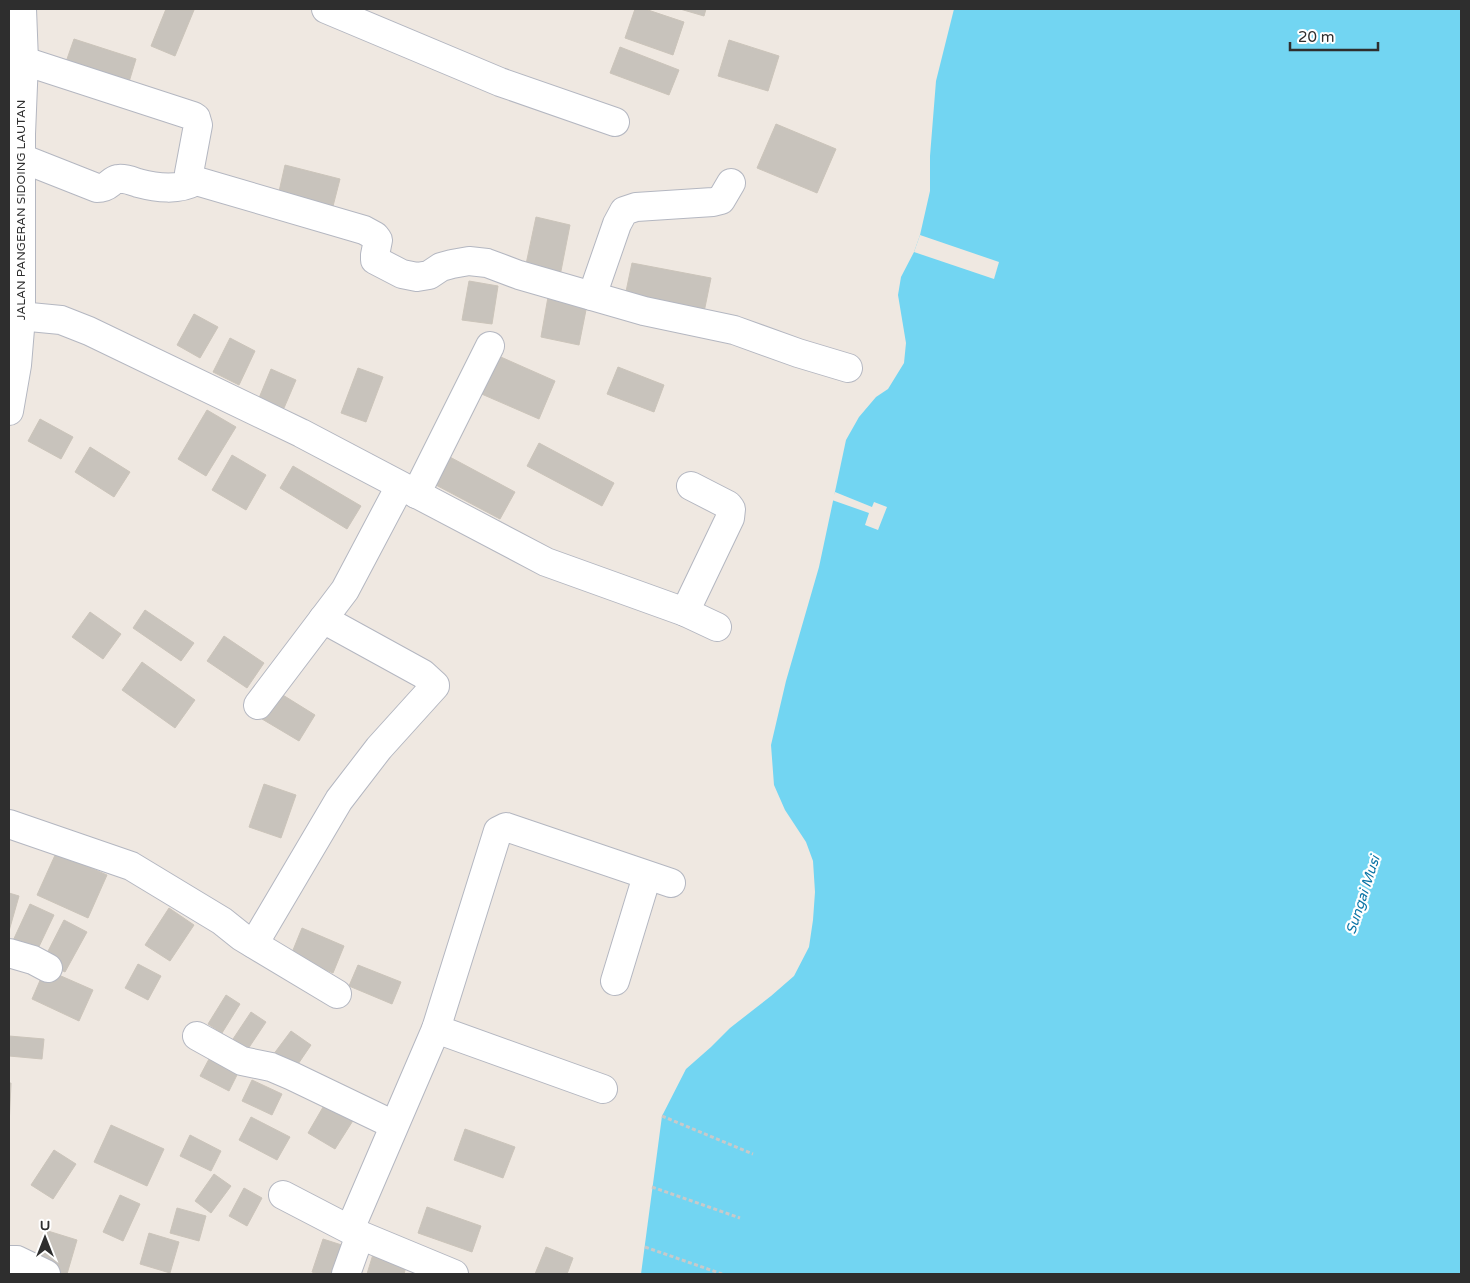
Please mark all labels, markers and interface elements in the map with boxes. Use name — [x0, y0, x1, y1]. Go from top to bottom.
scale bar — [1290, 20, 1378, 52]
text: 20 m — [1298, 28, 1335, 46]
street label: JALAN PANGERAN SIDOING LAUTAN — [14, 100, 28, 320]
water label: Sungai Musi — [1342, 852, 1384, 936]
north arrow — [20, 1213, 70, 1263]
text: U — [40, 1217, 50, 1234]

